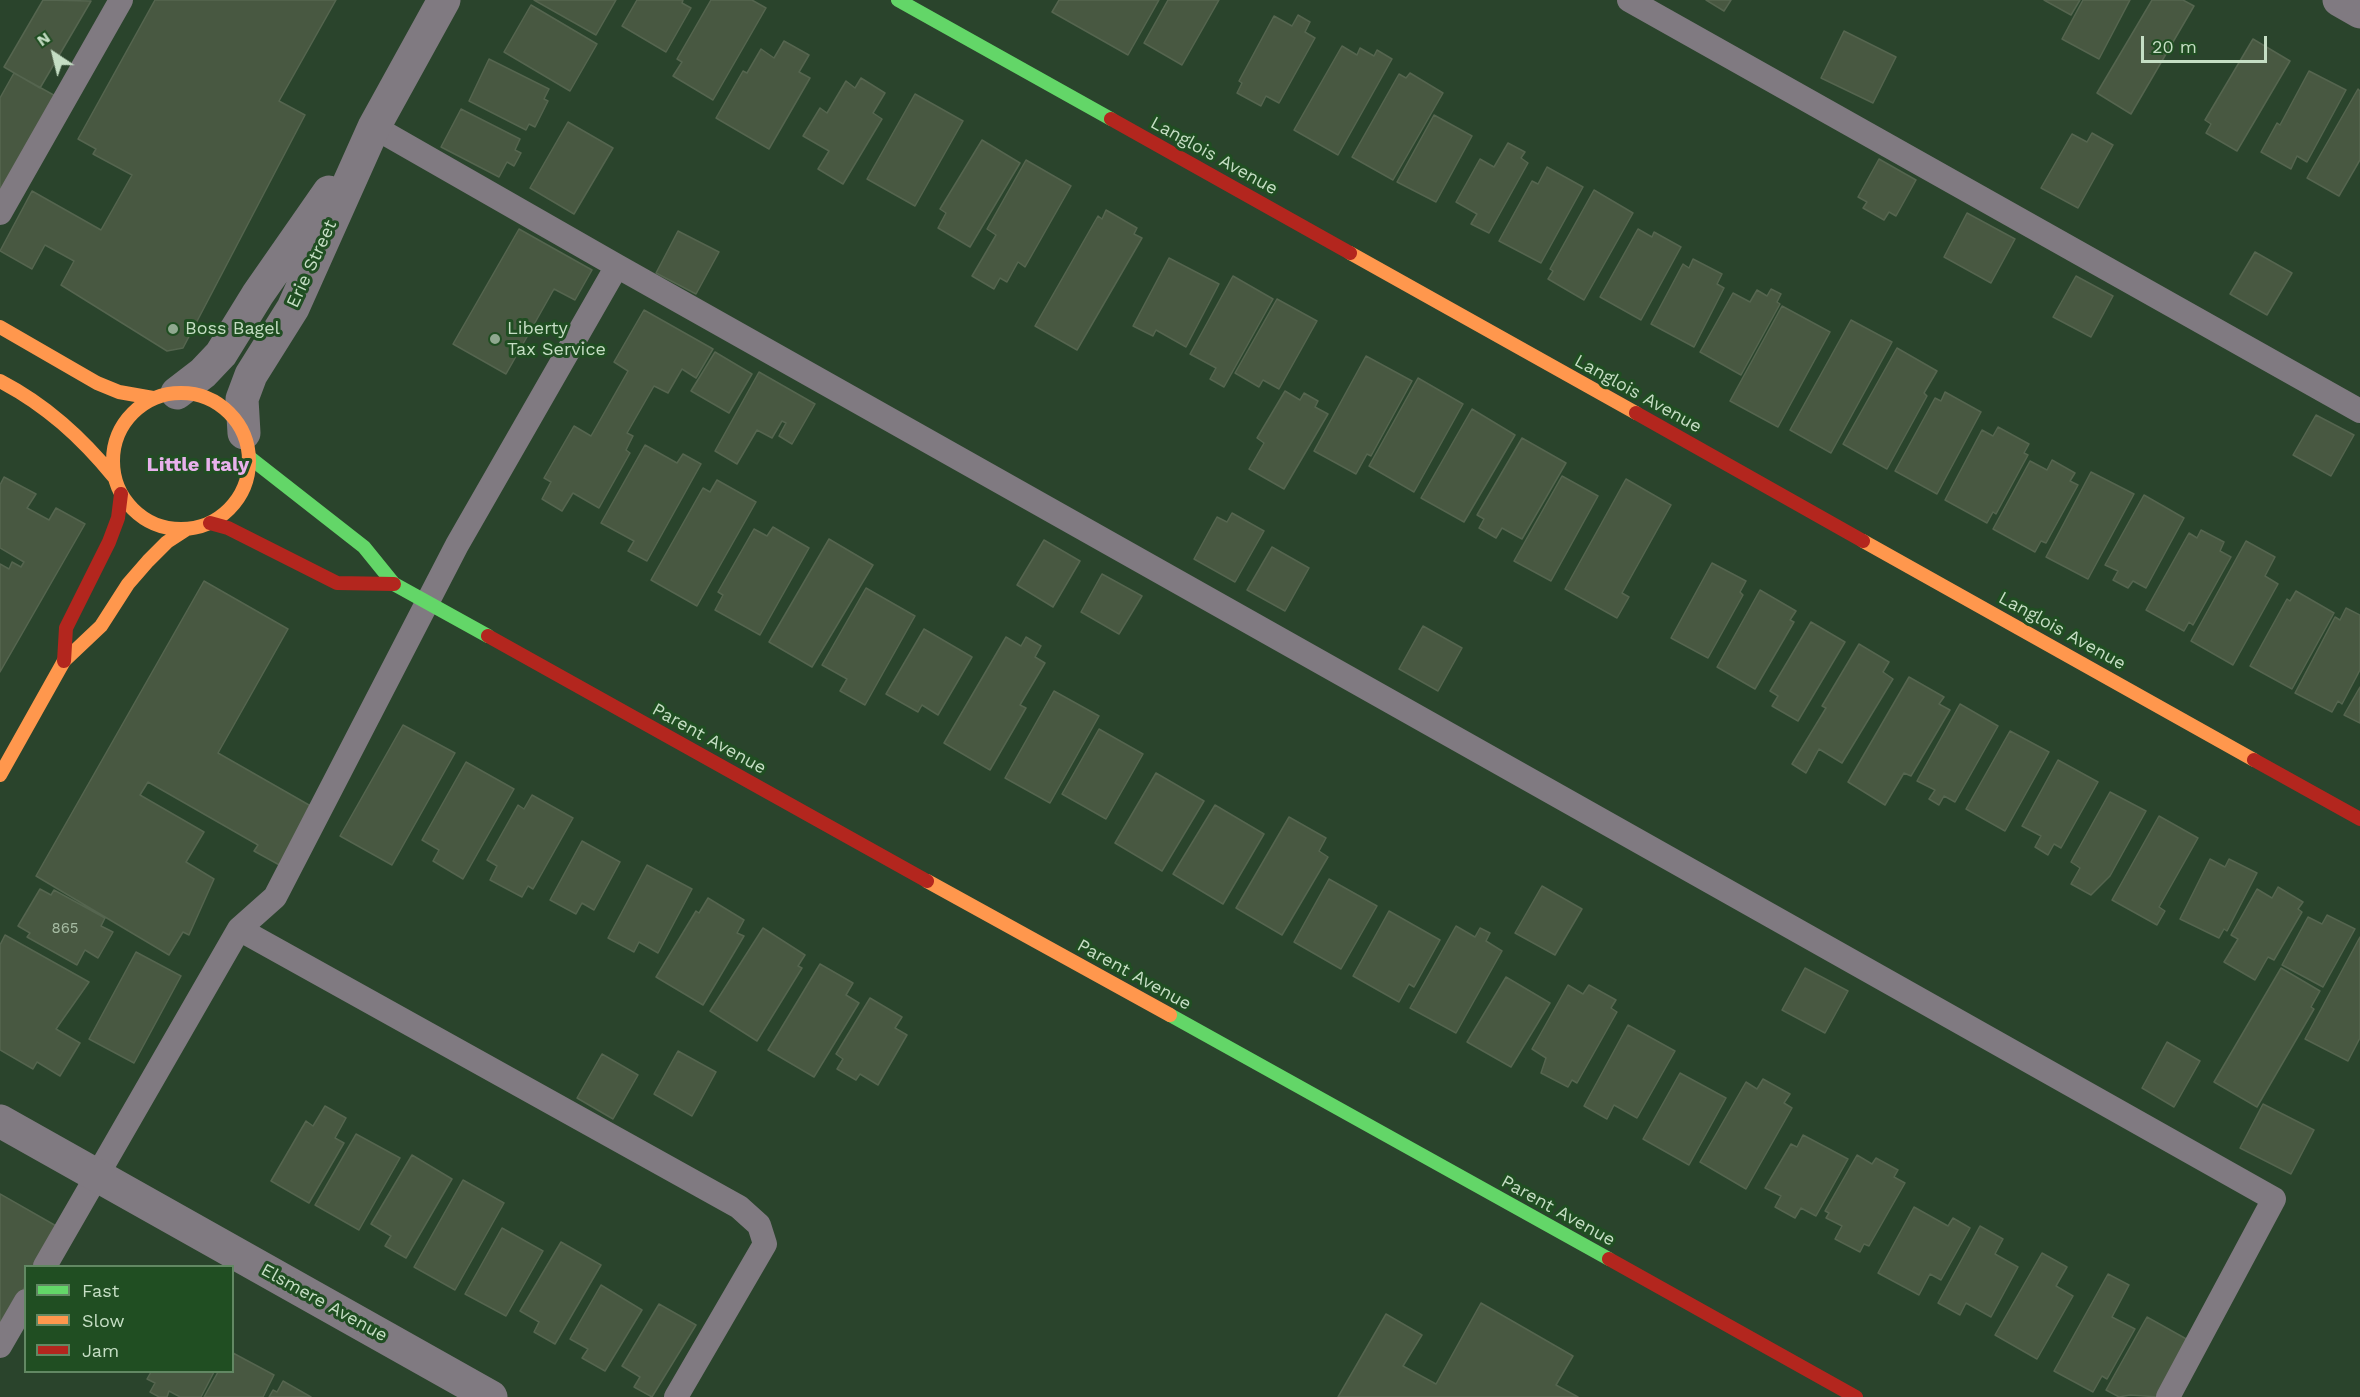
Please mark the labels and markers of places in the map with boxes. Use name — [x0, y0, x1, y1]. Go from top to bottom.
place label: Boss Bagel — [185, 318, 280, 340]
place label: Liberty Tax Service — [507, 318, 606, 360]
marker: Boss Bagel — [166, 322, 180, 336]
marker: Liberty Tax Service — [488, 332, 502, 346]

